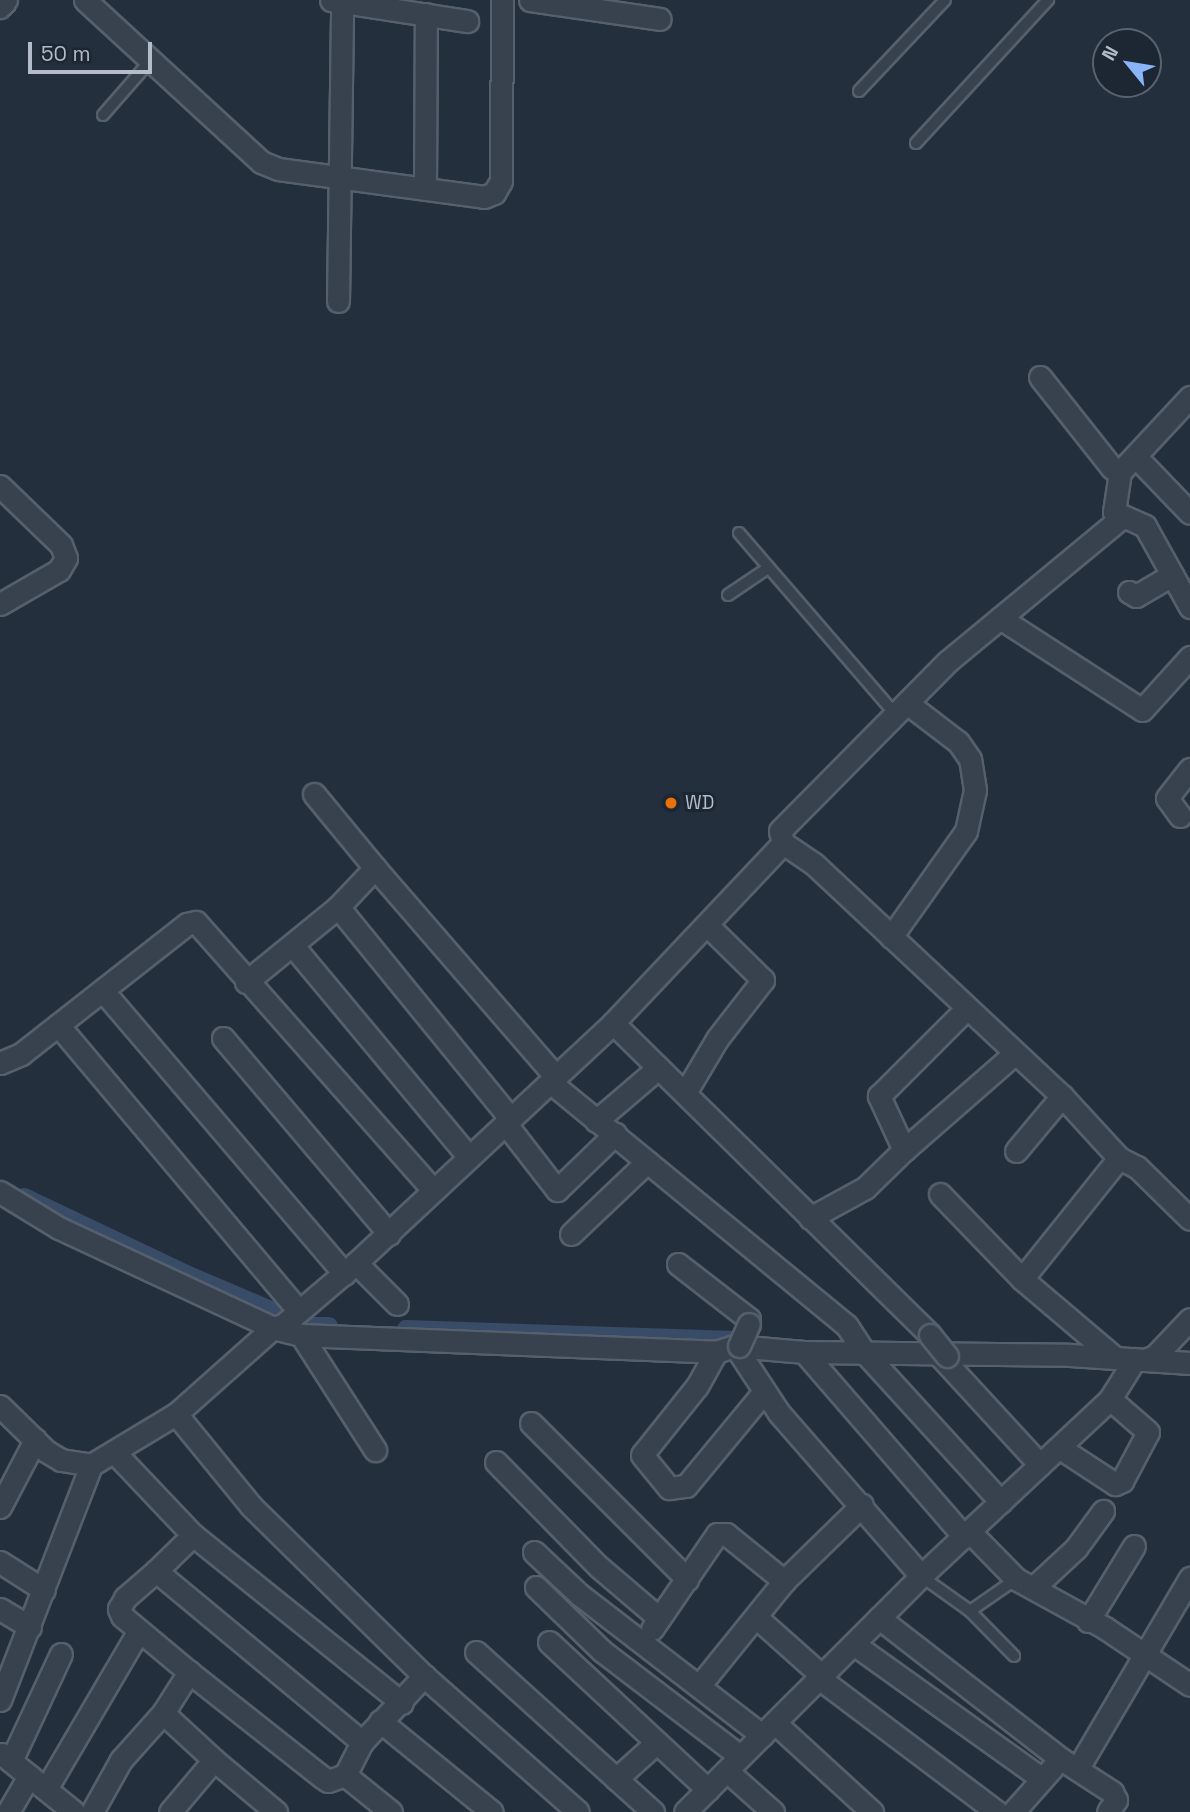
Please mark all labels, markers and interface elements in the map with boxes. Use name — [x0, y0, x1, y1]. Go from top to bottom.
scale bar — [32, 28, 156, 72]
north arrow — [1092, 28, 1162, 98]
text: 50 m — [41, 40, 91, 67]
text: N — [1096, 41, 1124, 65]
place label: WD — [685, 792, 714, 814]
marker: WD — [663, 795, 679, 811]

